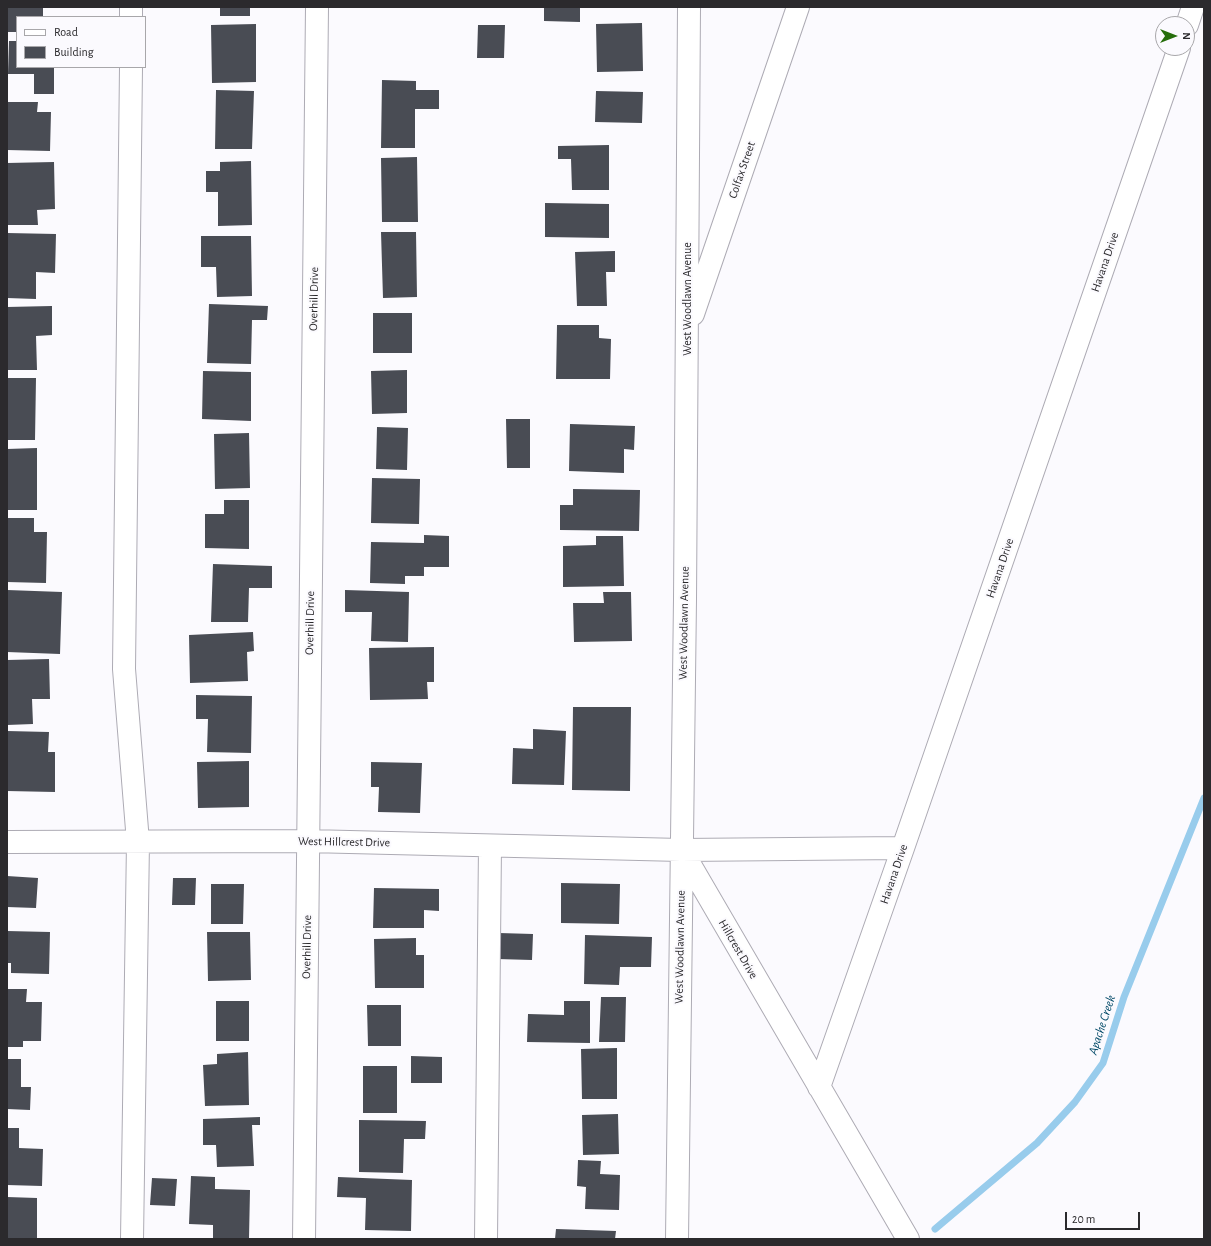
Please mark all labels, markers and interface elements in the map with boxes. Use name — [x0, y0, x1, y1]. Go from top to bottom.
legend — [16, 16, 146, 68]
north arrow — [1155, 16, 1195, 56]
text: Road — [54, 26, 78, 38]
text: N — [1181, 32, 1192, 40]
text: Building — [54, 46, 94, 58]
street label: Colfax Street — [726, 140, 758, 200]
street label: Havana Drive — [1088, 230, 1122, 294]
street label: West Woodlawn Avenue — [680, 242, 694, 356]
street label: Overhill Drive — [306, 267, 322, 331]
street label: Havana Drive — [983, 536, 1017, 600]
street label: West Woodlawn Avenue — [676, 566, 692, 680]
street label: Overhill Drive — [302, 591, 318, 655]
street label: West Hillcrest Drive — [298, 834, 390, 850]
street label: Havana Drive — [877, 842, 911, 906]
street label: West Woodlawn Avenue — [672, 890, 688, 1004]
street label: Overhill Drive — [299, 915, 315, 979]
street label: Hillcrest Drive — [715, 917, 761, 981]
water label: Apache Creek — [1085, 993, 1119, 1057]
scale bar — [1067, 1204, 1142, 1230]
text: 20 m — [1072, 1213, 1095, 1225]

